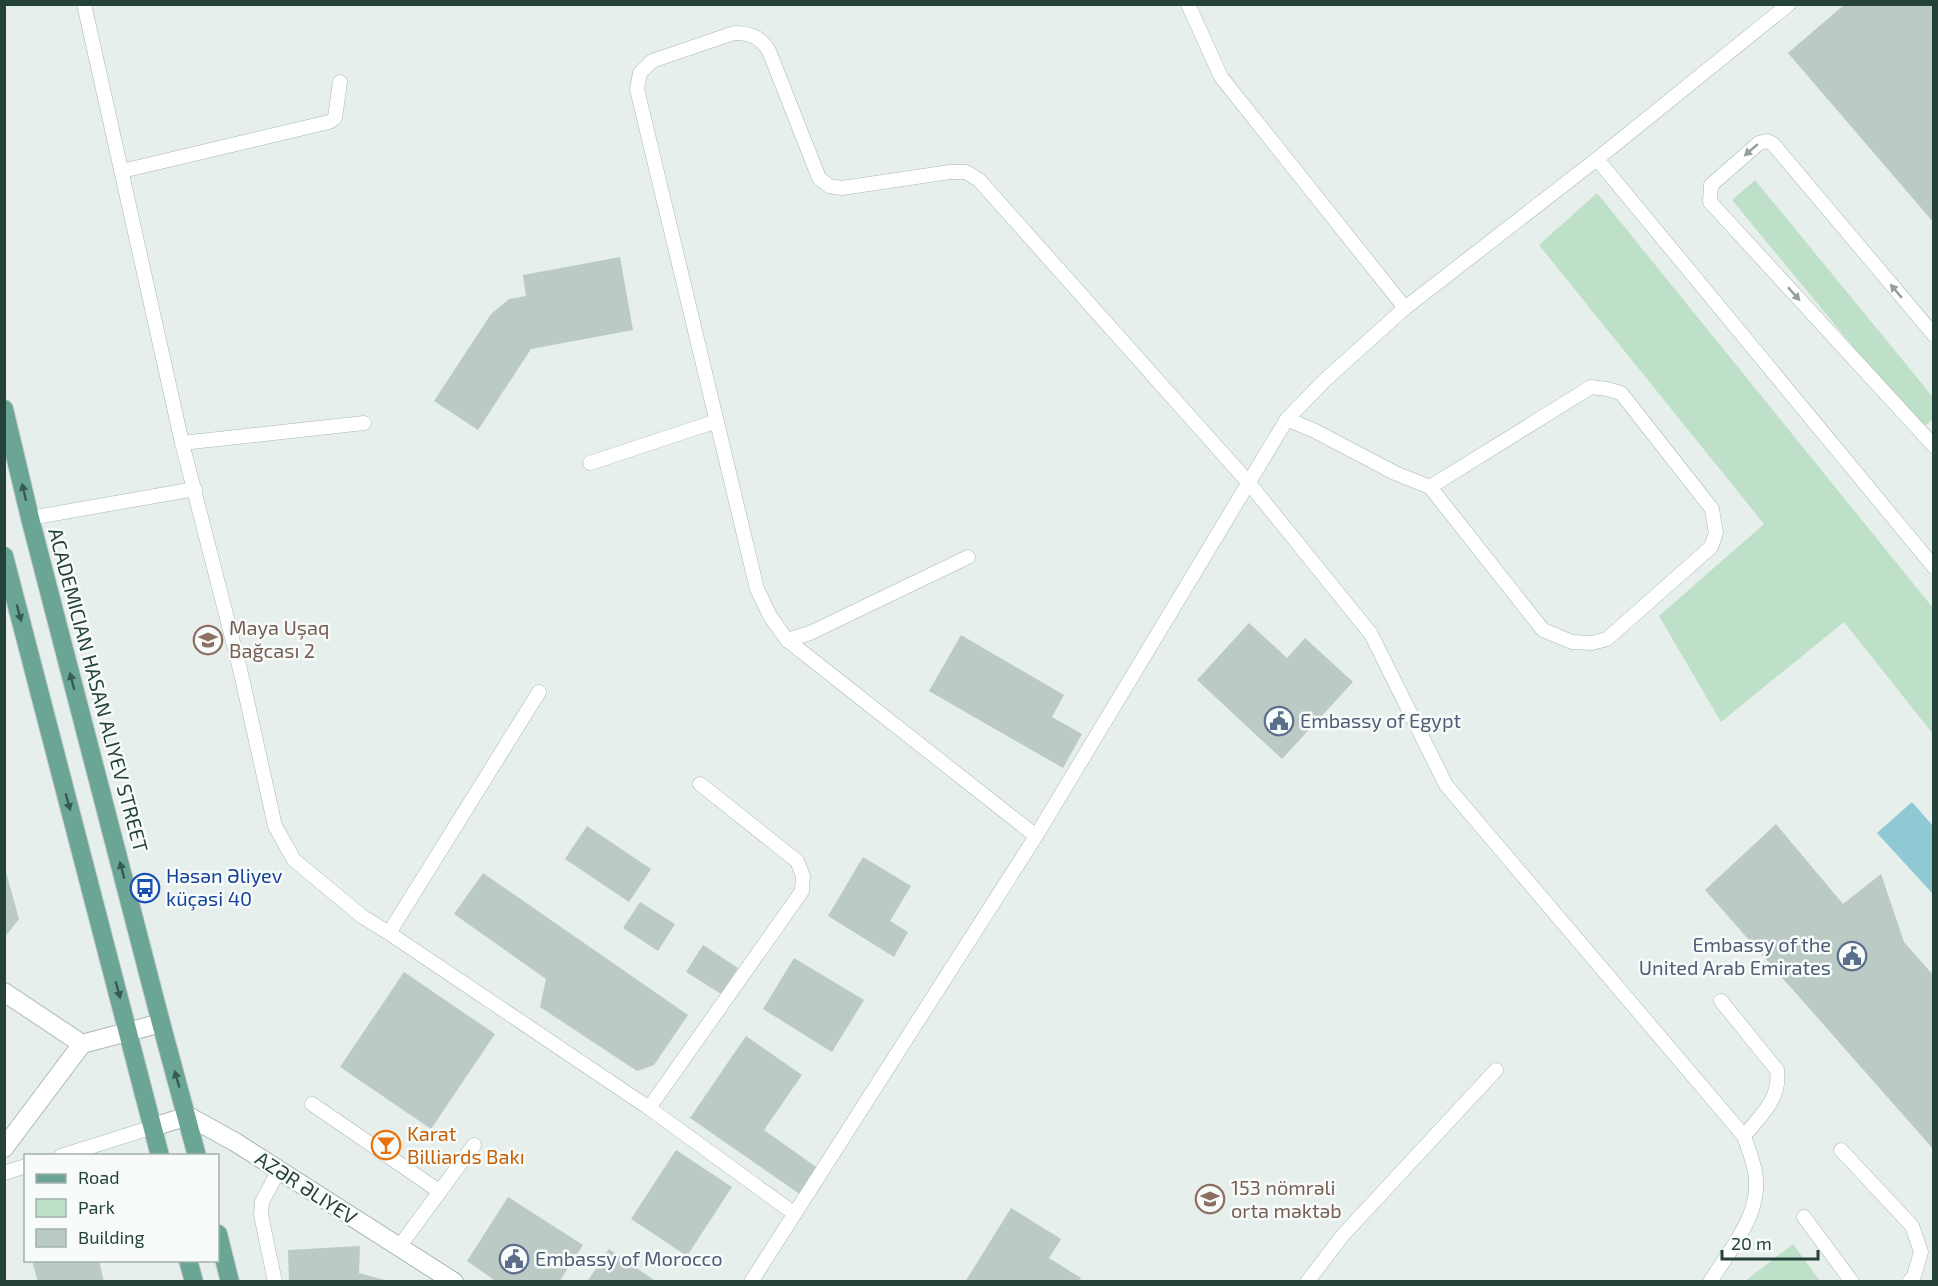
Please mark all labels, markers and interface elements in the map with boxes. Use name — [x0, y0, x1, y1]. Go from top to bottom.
one-way arrow — [1744, 143, 1759, 157]
one-way arrow — [1890, 283, 1903, 298]
one-way arrow — [1787, 286, 1801, 301]
one-way arrow — [19, 483, 28, 502]
street label: ACADEMICIAN HASAN ALIYEV STREET — [44, 525, 154, 855]
one-way arrow — [15, 604, 25, 622]
place label: Maya Uşaq Bağcası 2 — [229, 615, 329, 662]
school or university icon: Maya Uşaq Bağcası 2 — [192, 624, 224, 656]
one-way arrow — [67, 672, 77, 690]
public building icon: Embassy of Egypt — [1263, 705, 1295, 737]
place label: Embassy of Egypt — [1300, 708, 1461, 732]
one-way arrow — [64, 792, 74, 811]
one-way arrow — [116, 861, 126, 879]
place label: Həsən Əliyev küçəsi 40 — [166, 863, 283, 911]
bus stop icon: Həsən Əliyev küçəsi 40 — [129, 872, 161, 904]
place label: Embassy of the United Arab Emirates — [1639, 932, 1831, 979]
public building icon: Embassy of the United Arab Emirates — [1836, 940, 1868, 972]
one-way arrow — [113, 981, 123, 999]
one-way arrow — [172, 1070, 181, 1088]
place label: Karat Billiards Bakı — [407, 1121, 525, 1168]
bar icon: Karat Billiards Bakı — [370, 1129, 402, 1161]
street label: AZƏR ƏLIYEV — [251, 1145, 362, 1229]
legend — [24, 1154, 219, 1262]
text: Road — [78, 1166, 119, 1188]
place label: 153 nömrəli orta məktəb — [1231, 1175, 1342, 1222]
school or university icon: 153 nömrəli orta məktəb — [1194, 1183, 1226, 1215]
text: Park — [78, 1196, 115, 1218]
scale bar — [1722, 1223, 1818, 1261]
text: Building — [78, 1226, 145, 1248]
text: 20 m — [1731, 1232, 1772, 1254]
public building icon: Embassy of Morocco — [498, 1243, 530, 1275]
place label: Embassy of Morocco — [535, 1246, 723, 1270]

